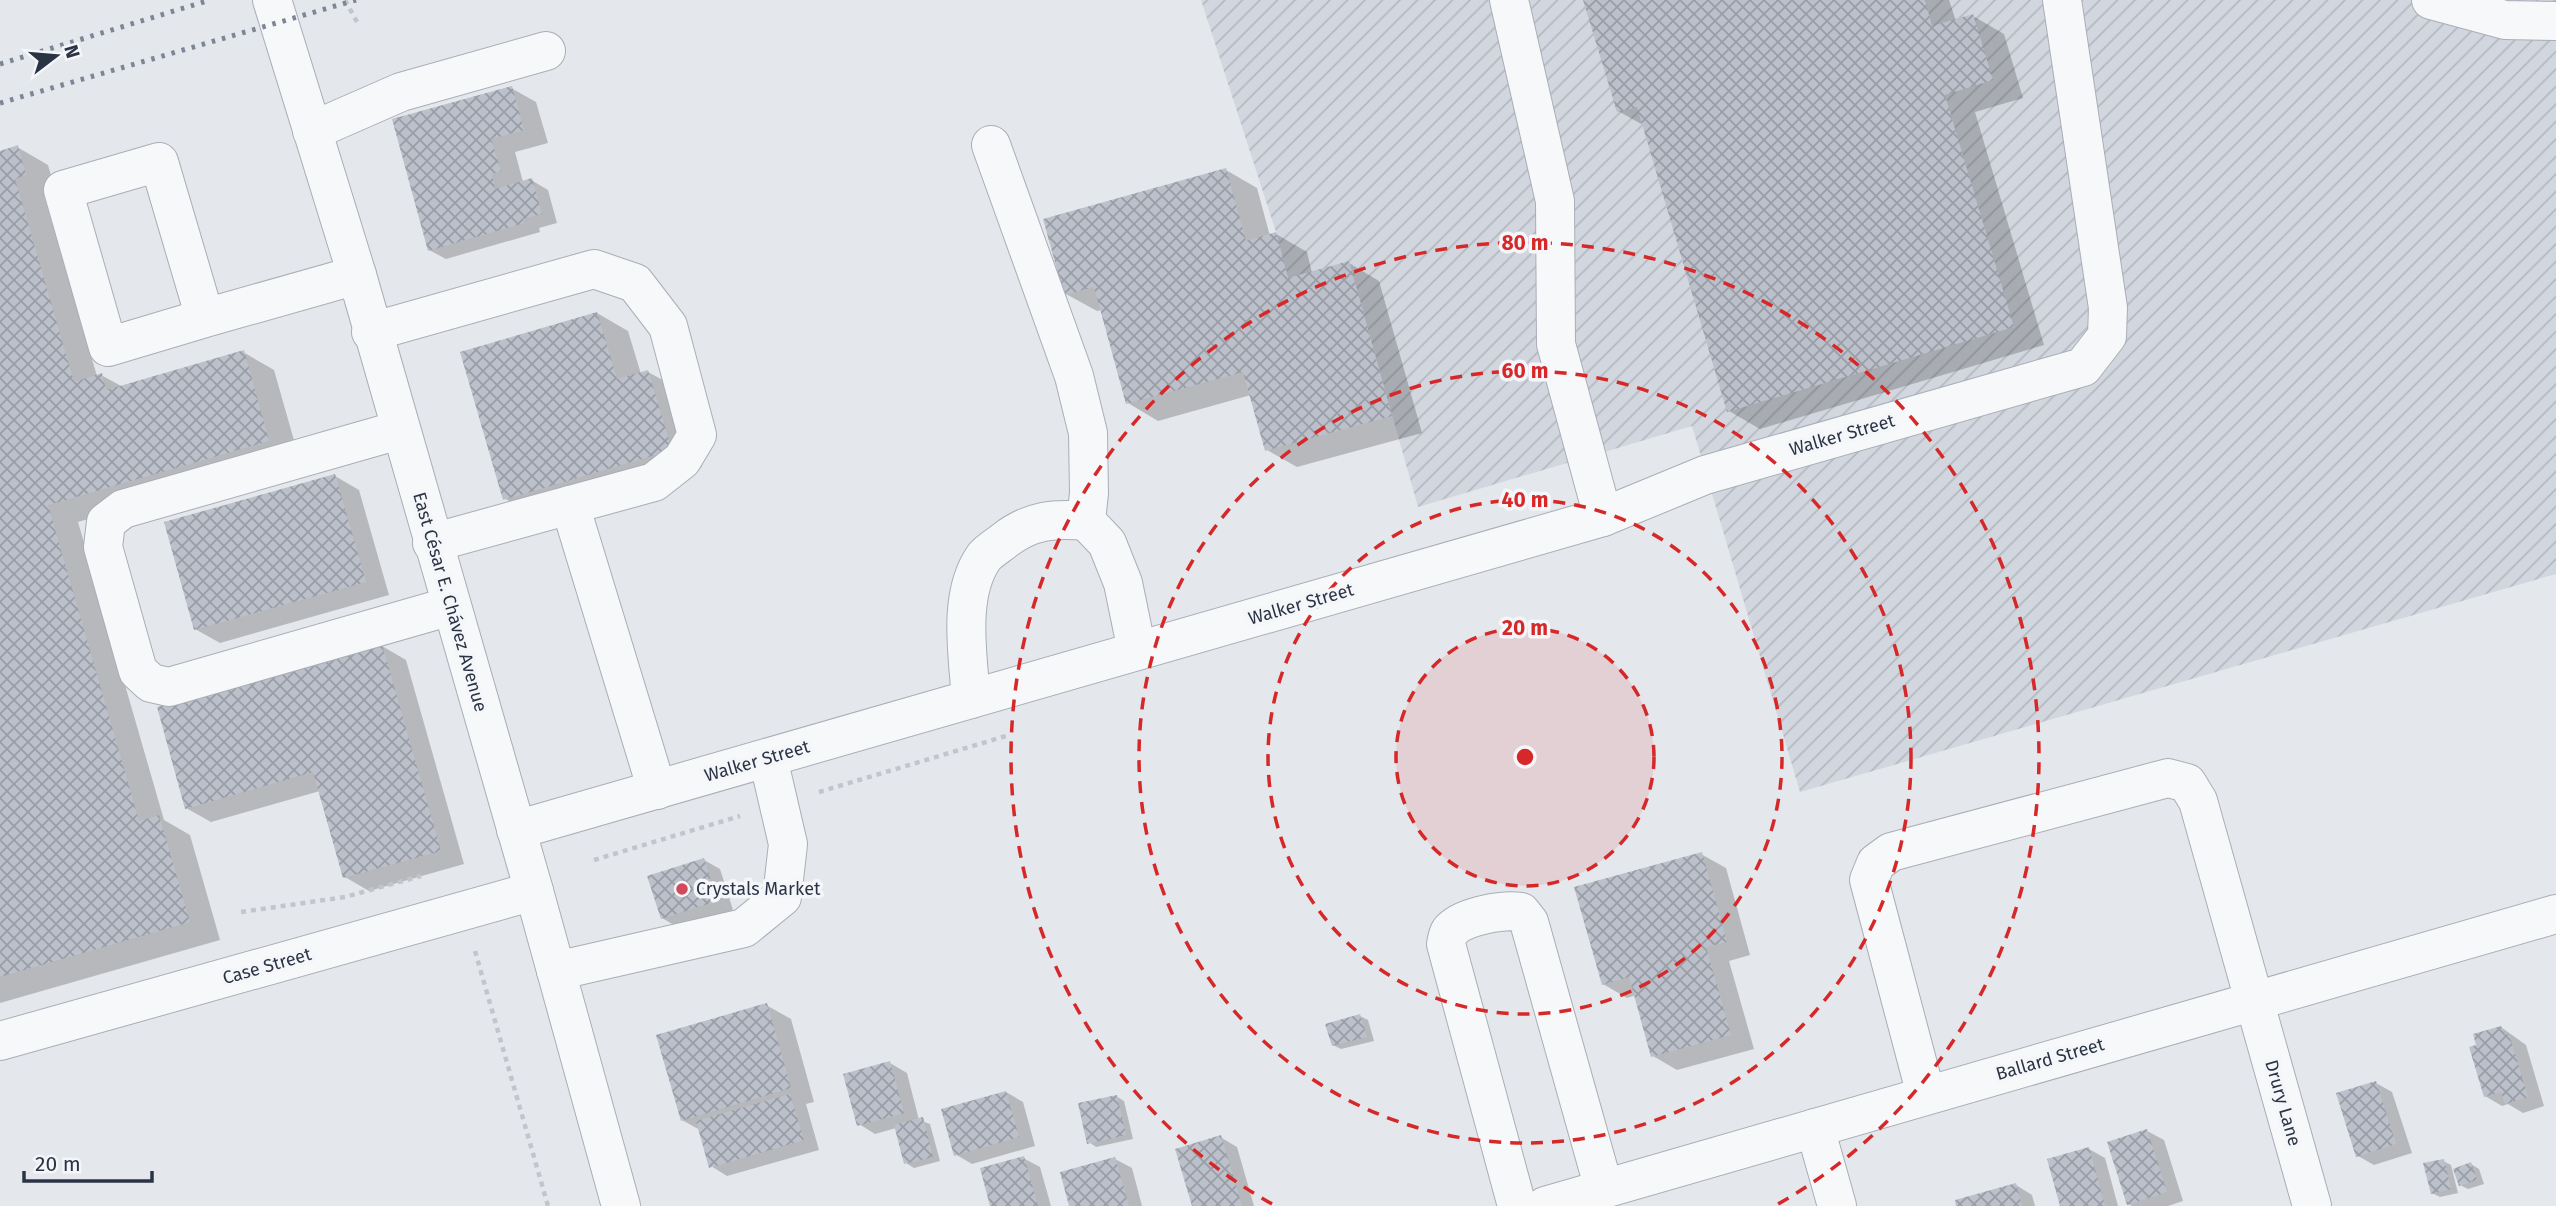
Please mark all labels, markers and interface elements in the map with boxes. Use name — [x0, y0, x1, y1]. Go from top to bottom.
north arrow — [21, 21, 91, 91]
text: N — [59, 42, 85, 61]
text: 80 m — [1501, 230, 1549, 256]
text: 60 m — [1502, 358, 1548, 384]
street label: Walker Street — [1787, 409, 1898, 461]
text: 40 m — [1502, 487, 1548, 513]
street label: East César E. Chávez Avenue — [408, 490, 492, 714]
street label: Walker Street — [1246, 578, 1357, 630]
text: 20 m — [1502, 615, 1548, 641]
street label: Walker Street — [702, 735, 813, 787]
centre of rings — [1513, 745, 1537, 769]
place label: Crystals Market — [696, 878, 821, 900]
marker: Crystals Market — [674, 881, 690, 897]
street label: Case Street — [220, 943, 314, 989]
street label: Ballard Street — [1993, 1033, 2107, 1085]
street label: Drury Lane — [2260, 1057, 2306, 1149]
scale bar — [24, 1140, 152, 1184]
text: 20 m — [35, 1151, 81, 1177]

